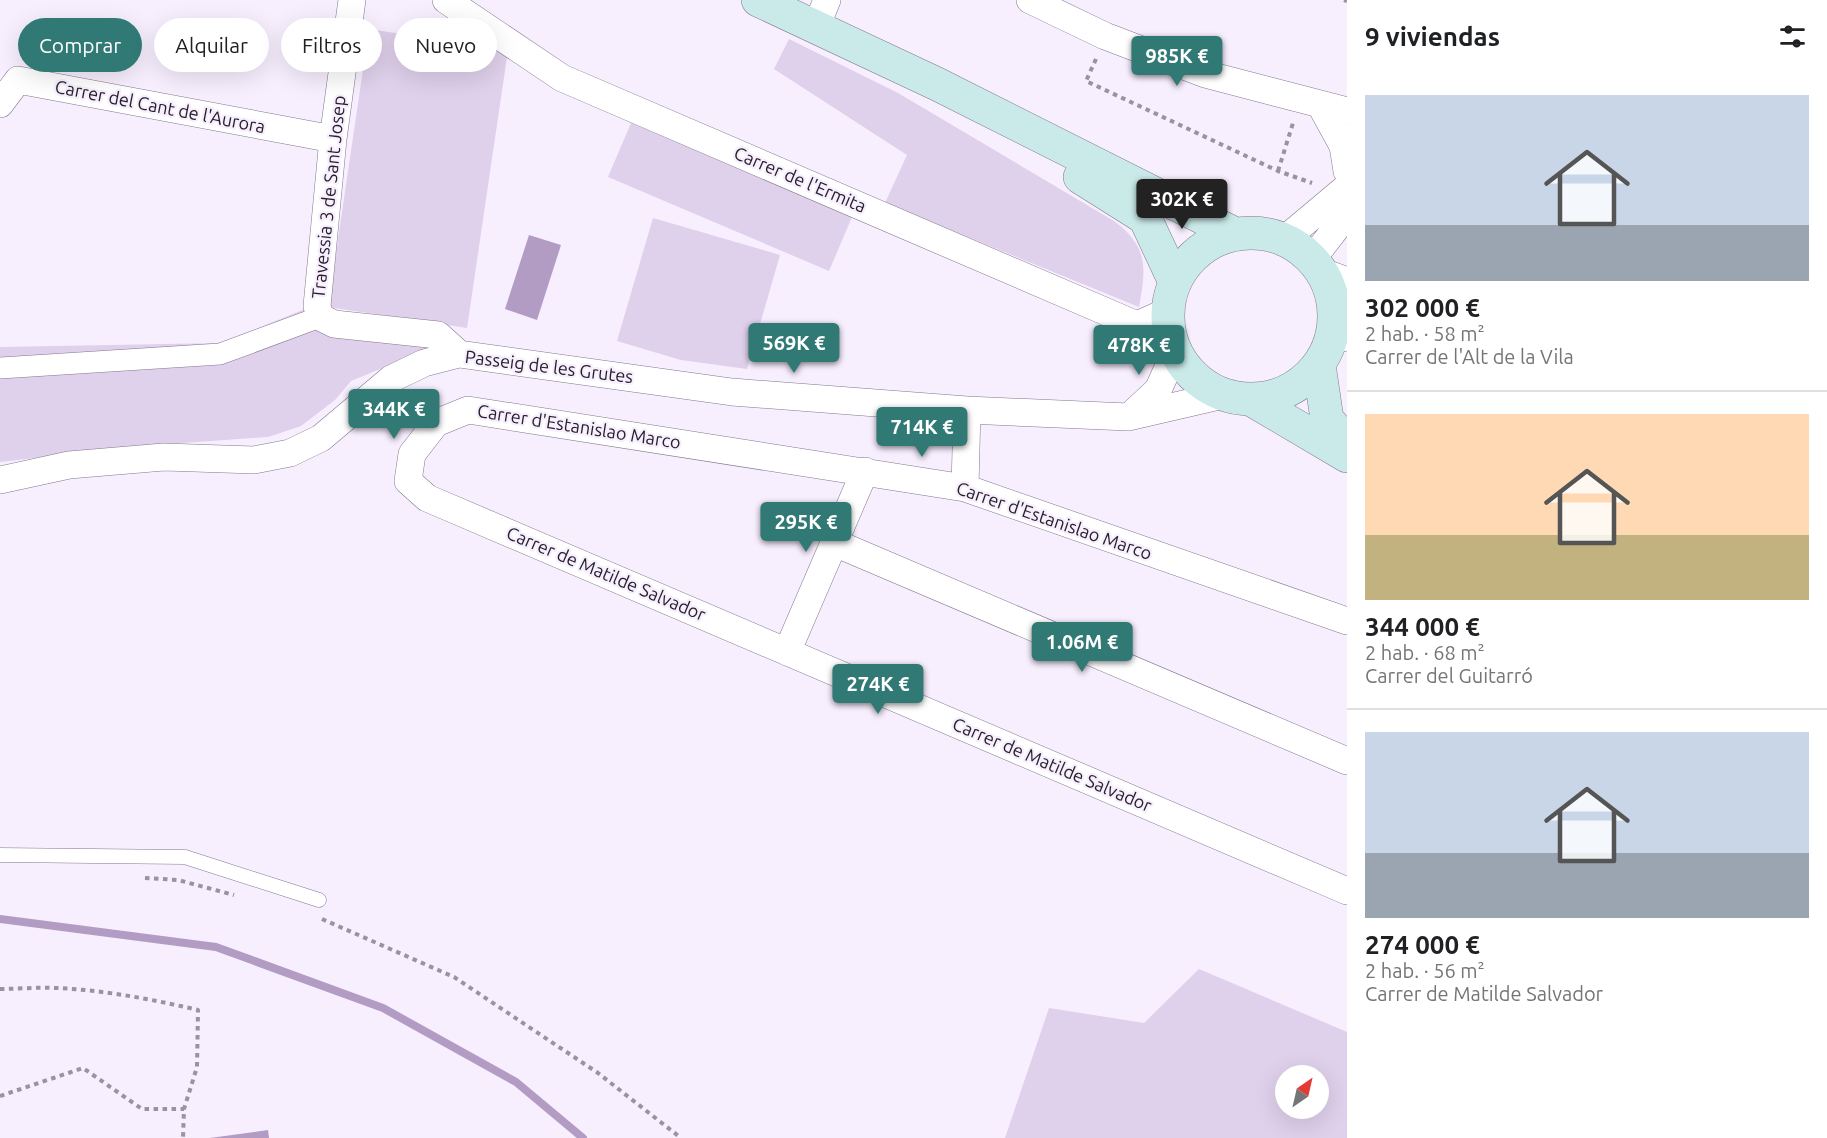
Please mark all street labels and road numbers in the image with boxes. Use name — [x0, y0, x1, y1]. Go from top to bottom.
street label: Carrer del Cant de l'Aurora — [53, 76, 267, 136]
street label: Travessia 3 de Sant Josep — [307, 94, 349, 299]
street label: Carrer de l'Ermita — [731, 142, 869, 216]
street label: Passeig de les Grutes — [464, 346, 635, 386]
street label: Carrer d'Estanislao Marco — [476, 400, 682, 452]
street label: Carrer d'Estanislao Marco — [954, 477, 1155, 563]
street label: Carrer de Matilde Salvador — [504, 522, 709, 624]
street label: Carrer de Matilde Salvador — [950, 713, 1155, 815]

